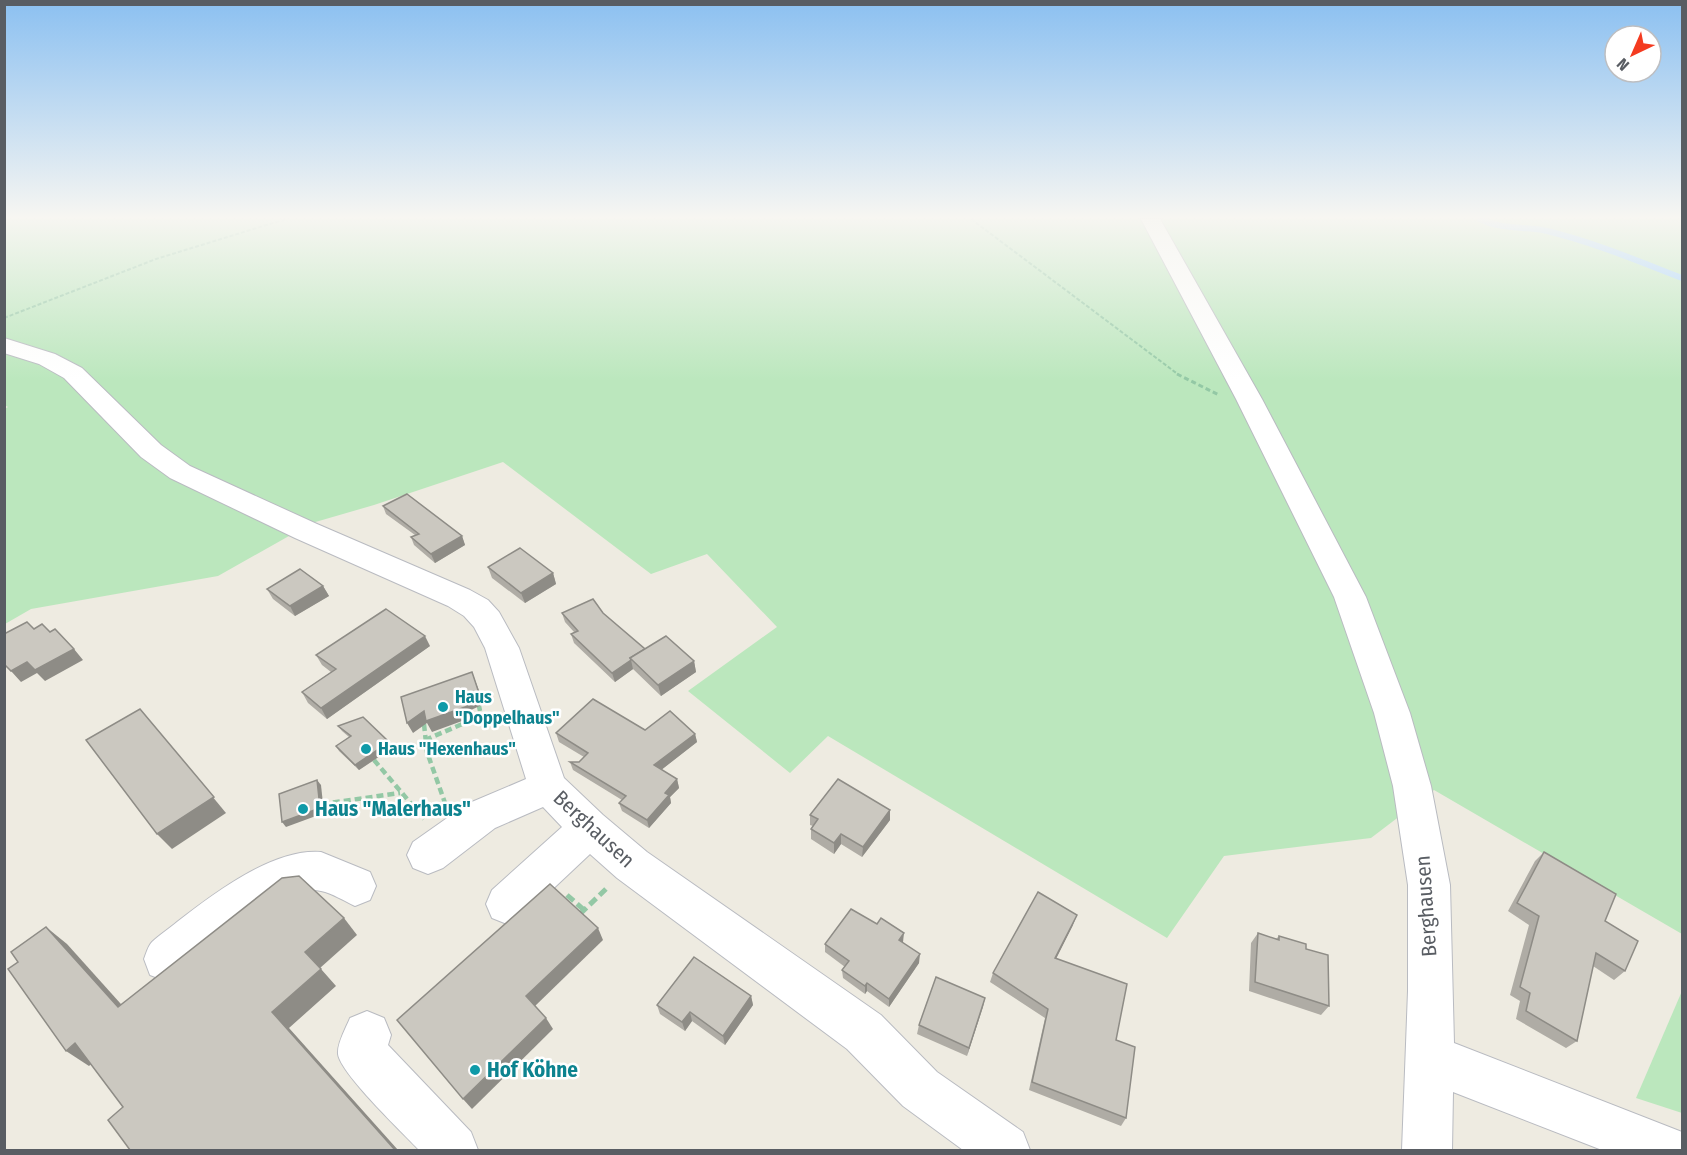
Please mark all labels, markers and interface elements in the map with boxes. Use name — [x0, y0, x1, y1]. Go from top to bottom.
north arrow — [1603, 24, 1663, 84]
text: N — [1613, 54, 1633, 75]
place label: Haus "Doppelhaus" — [455, 686, 560, 729]
marker: Haus "Doppelhaus" — [436, 700, 450, 714]
place label: Haus "Hexenhaus" — [378, 738, 516, 760]
marker: Haus "Hexenhaus" — [359, 742, 373, 756]
street label: Berghausen — [548, 785, 640, 873]
place label: Haus "Malerhaus" — [315, 796, 471, 822]
marker: Haus "Malerhaus" — [296, 802, 310, 816]
street label: Berghausen — [1409, 854, 1443, 958]
place label: Hof Köhne — [487, 1057, 578, 1083]
marker: Hof Köhne — [468, 1063, 482, 1077]

